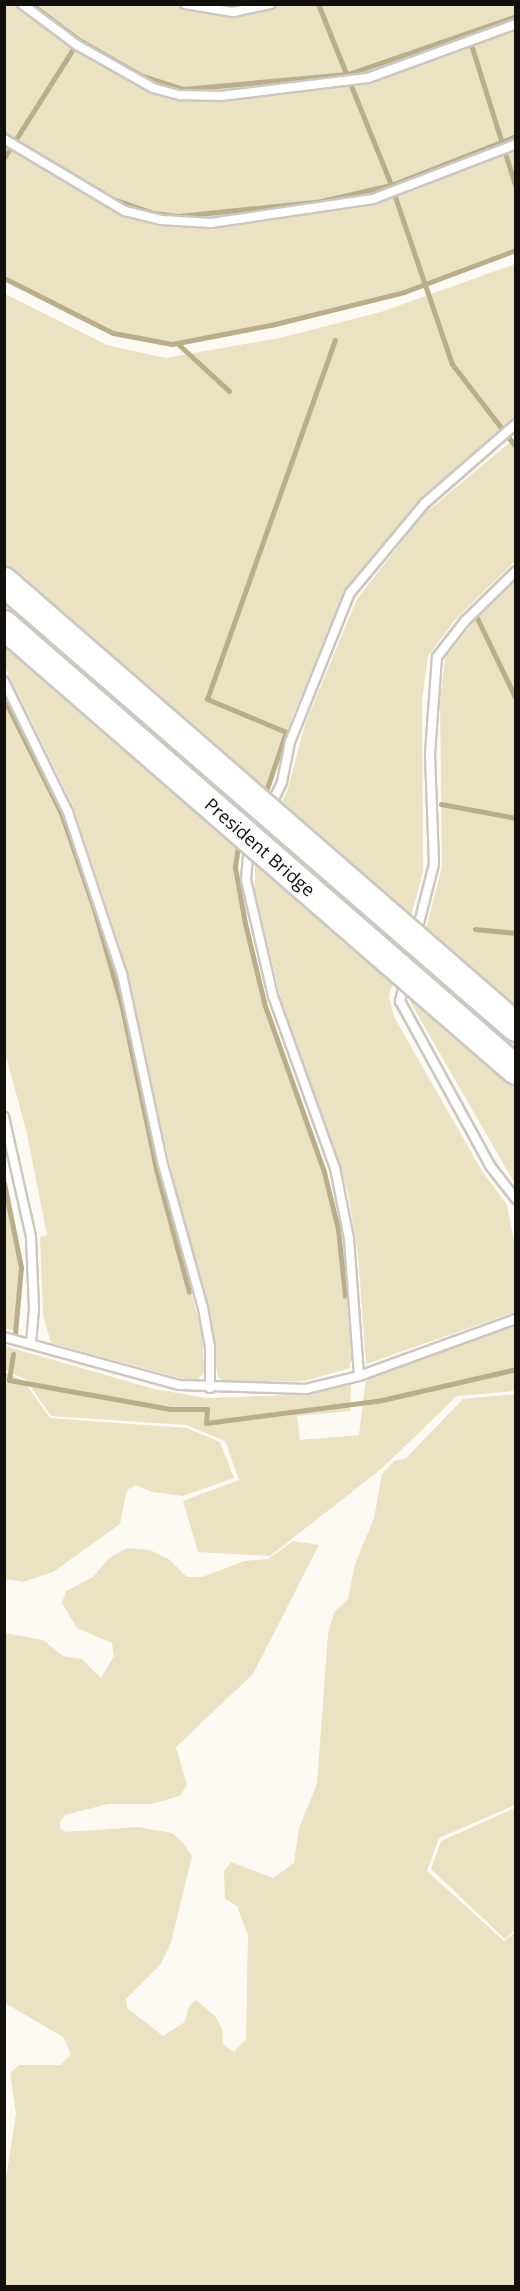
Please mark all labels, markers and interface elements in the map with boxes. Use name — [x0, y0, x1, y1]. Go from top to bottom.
street label: President Bridge — [200, 793, 320, 901]

